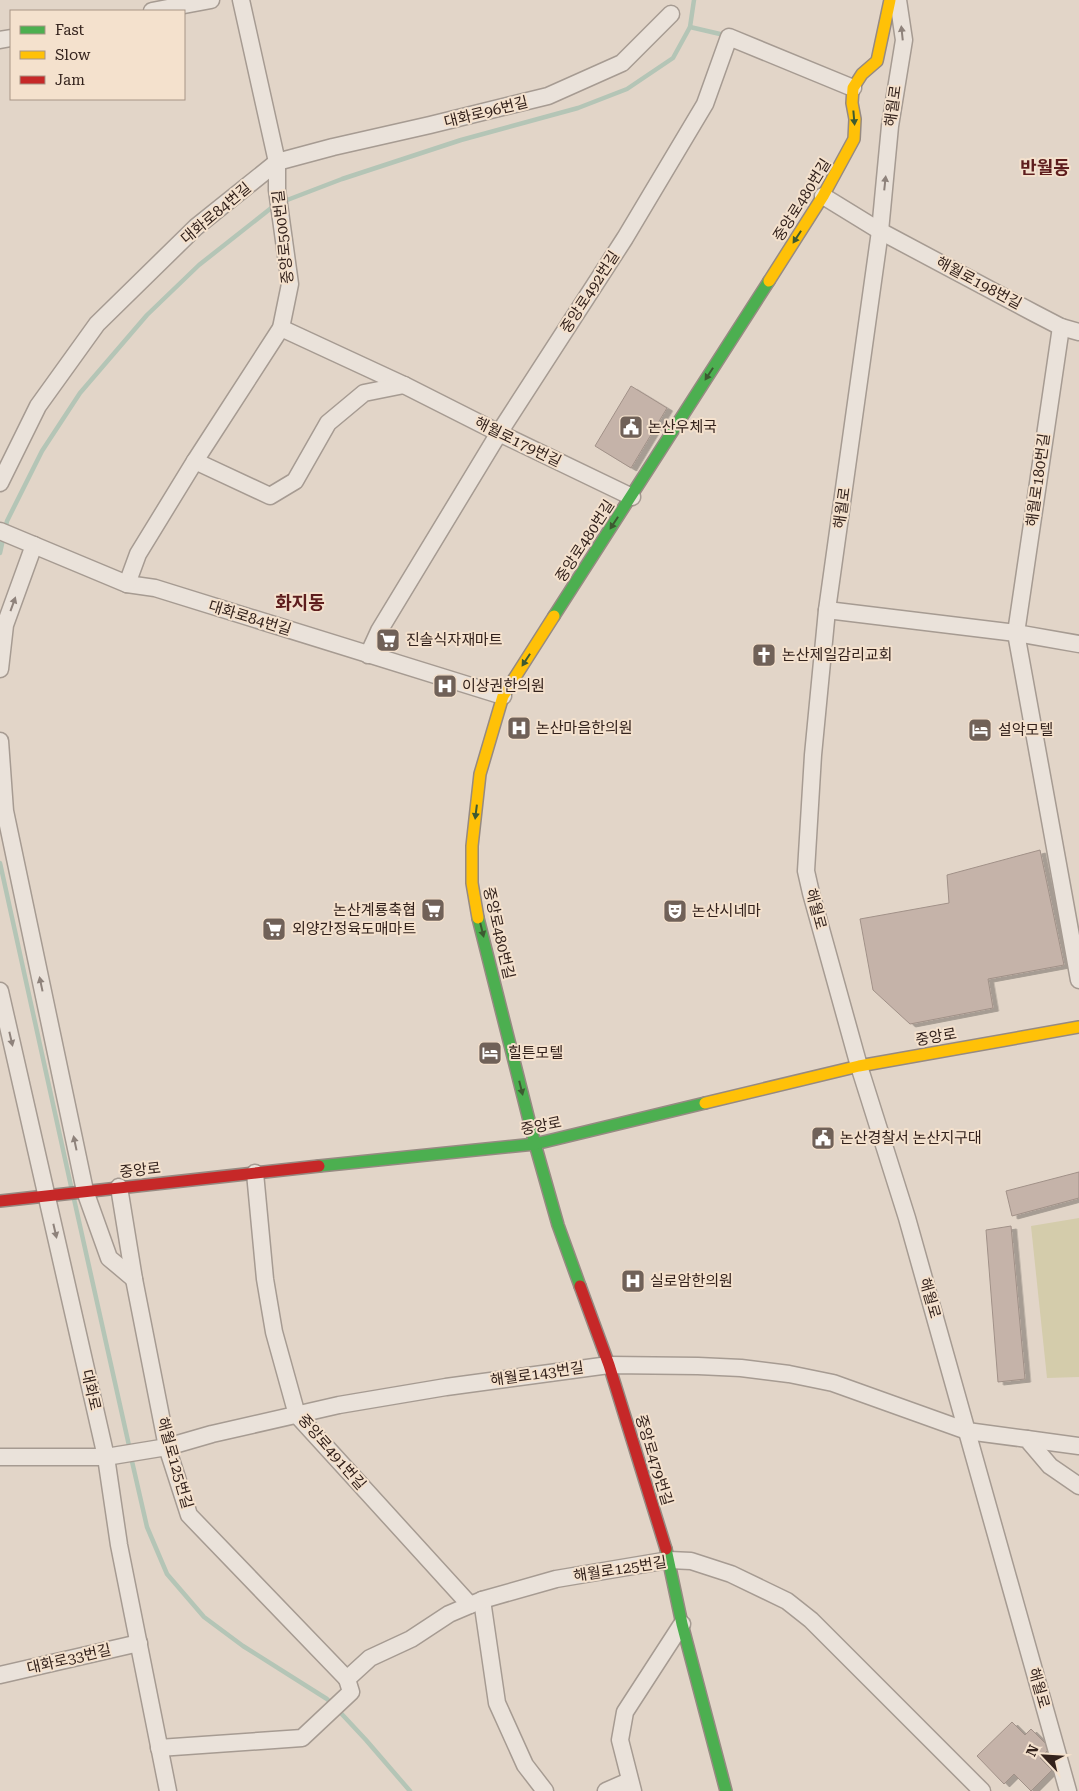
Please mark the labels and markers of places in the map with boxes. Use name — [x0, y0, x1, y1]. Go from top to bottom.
public building icon: 논산우체국 — [618, 414, 644, 440]
place label: 논산우체국 — [648, 418, 717, 436]
supermarket icon: 진솔식자재마트 — [375, 627, 401, 653]
place label: 진솔식자재마트 — [406, 631, 503, 649]
church icon: 논산제일감리교회 — [751, 642, 777, 668]
place label: 논산제일감리교회 — [782, 646, 892, 664]
hospital icon: 이상권한의원 — [432, 673, 458, 699]
place label: 이상권한의원 — [462, 677, 545, 695]
hospital icon: 논산마음한의원 — [506, 715, 532, 741]
hotel icon: 설악모텔 — [967, 717, 993, 743]
place label: 논산마음한의원 — [536, 719, 633, 737]
place label: 설악모텔 — [998, 721, 1053, 739]
supermarket icon: 논산계룡축협 — [420, 897, 446, 923]
theatre icon: 논산시네마 — [662, 898, 688, 924]
place label: 논산계룡축협 — [333, 901, 416, 919]
place label: 논산시네마 — [692, 902, 761, 920]
supermarket icon: 외양간정육도매마트 — [261, 916, 287, 942]
place label: 외양간정육도매마트 — [292, 920, 416, 938]
hotel icon: 힐튼모텔 — [477, 1040, 503, 1066]
place label: 힐튼모텔 — [508, 1044, 563, 1062]
public building icon: 논산경찰서 논산지구대 — [810, 1125, 836, 1151]
place label: 논산경찰서 논산지구대 — [840, 1129, 982, 1147]
hospital icon: 실로암한의원 — [620, 1268, 646, 1294]
place label: 실로암한의원 — [650, 1272, 733, 1290]

